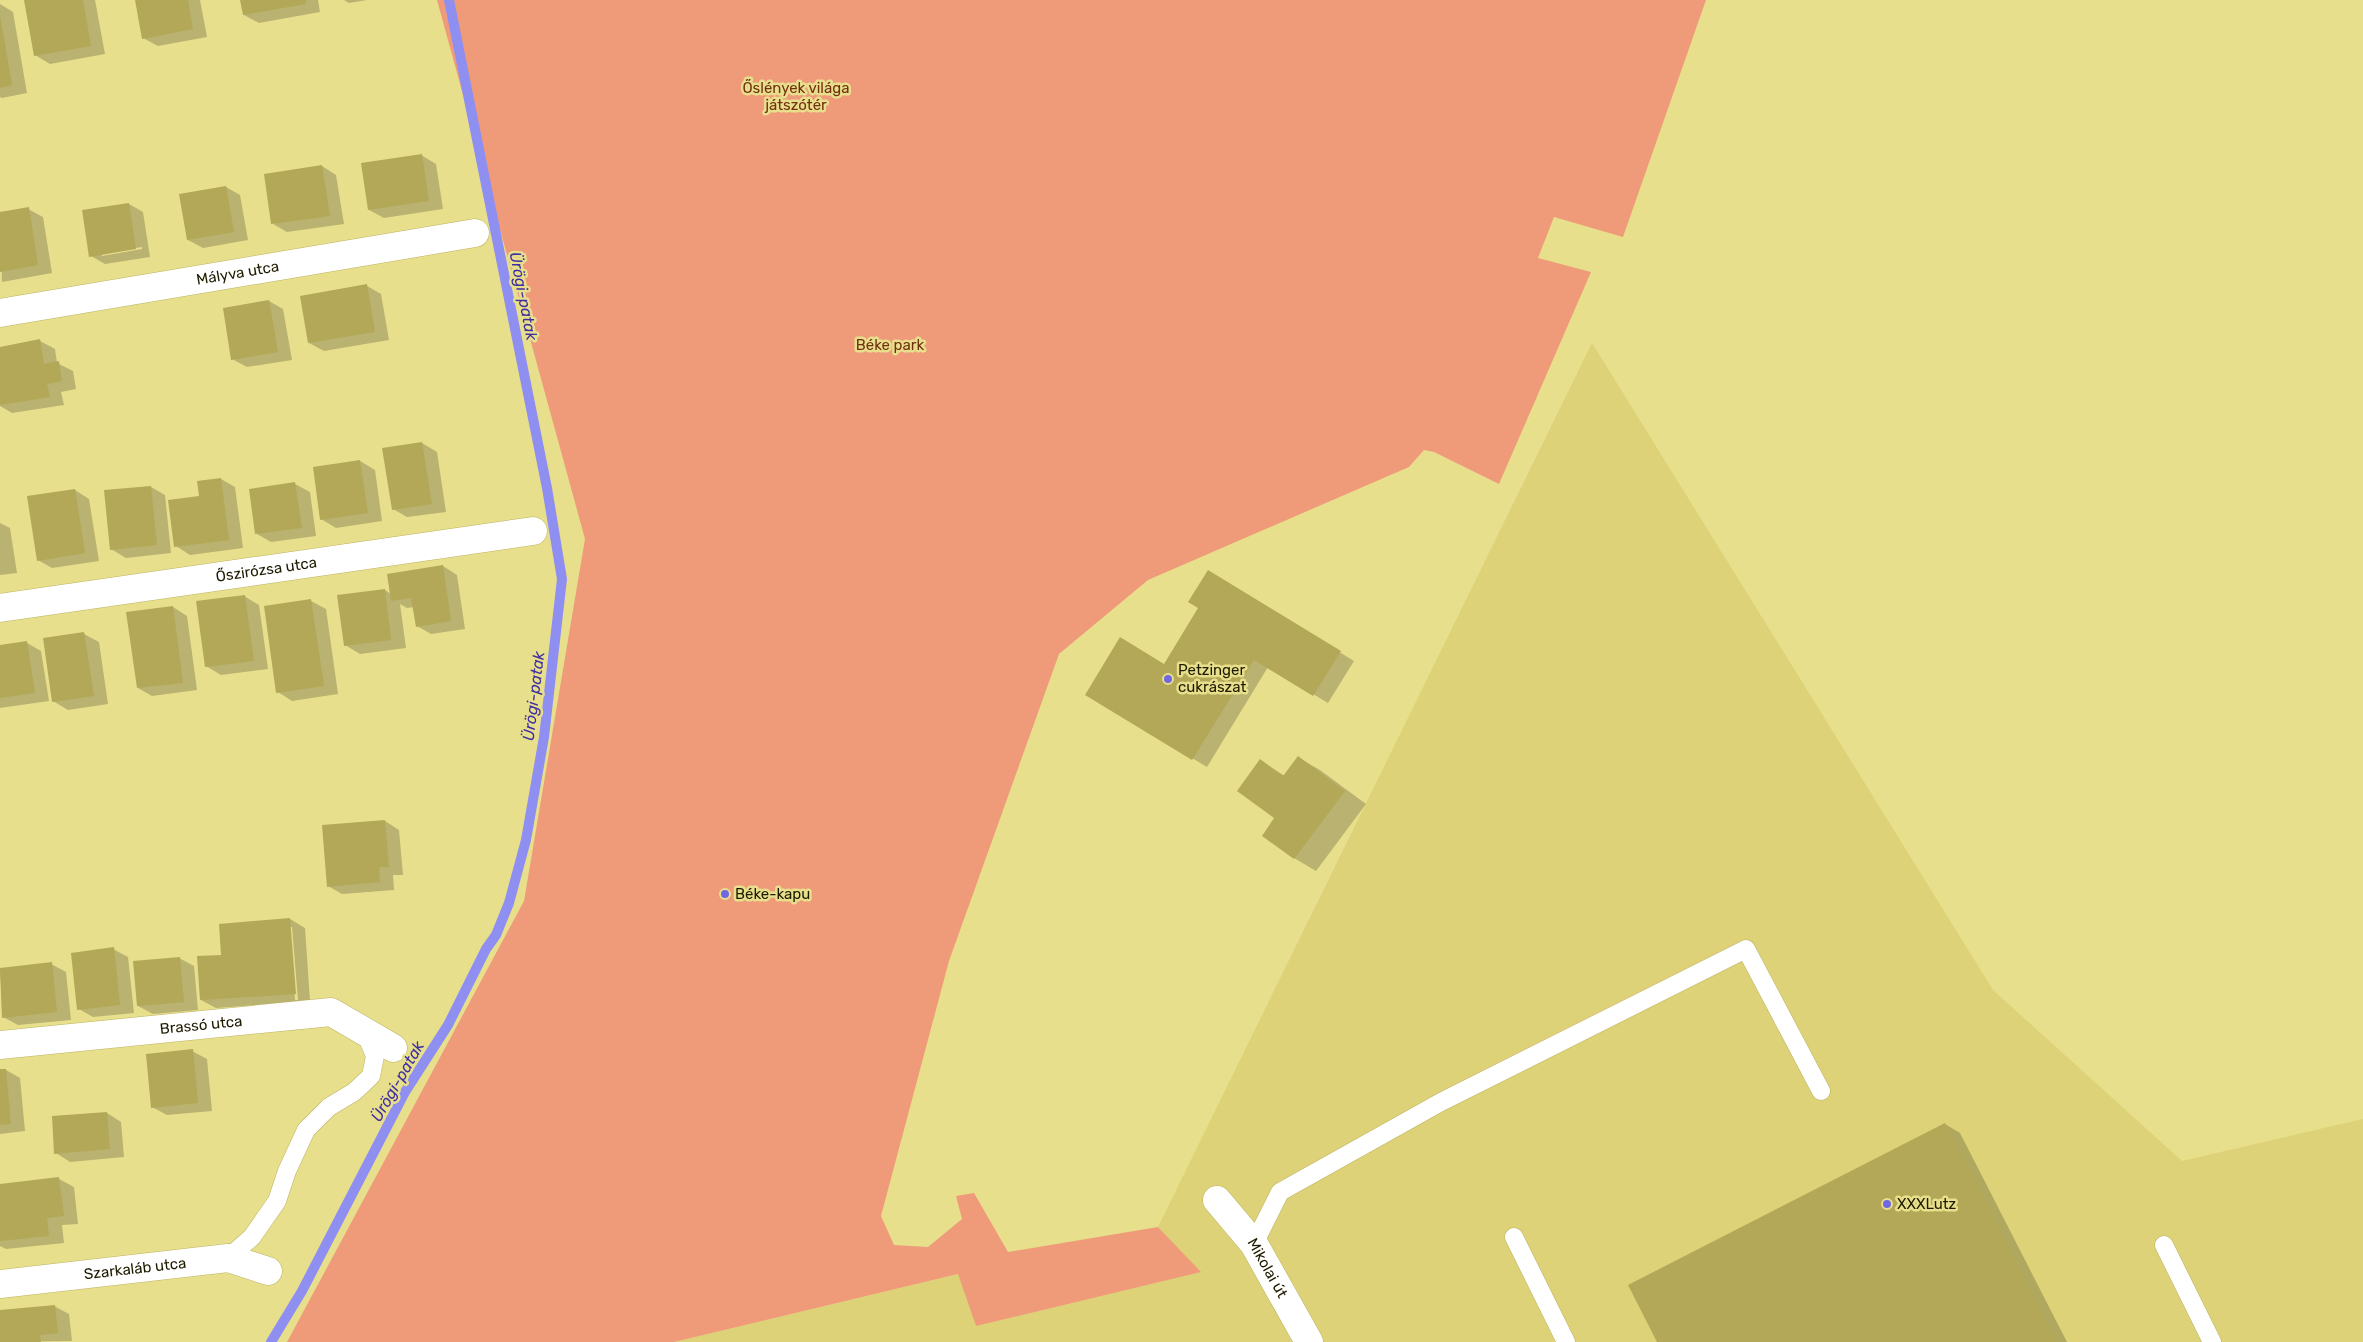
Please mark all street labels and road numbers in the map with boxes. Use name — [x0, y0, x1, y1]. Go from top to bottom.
street label: Mályva utca — [195, 257, 280, 289]
street label: Őszirózsa utca — [215, 553, 318, 586]
street label: Brassó utca — [159, 1012, 243, 1038]
street label: Mikolai út — [1244, 1235, 1291, 1301]
street label: Szarkaláb utca — [83, 1254, 187, 1283]

